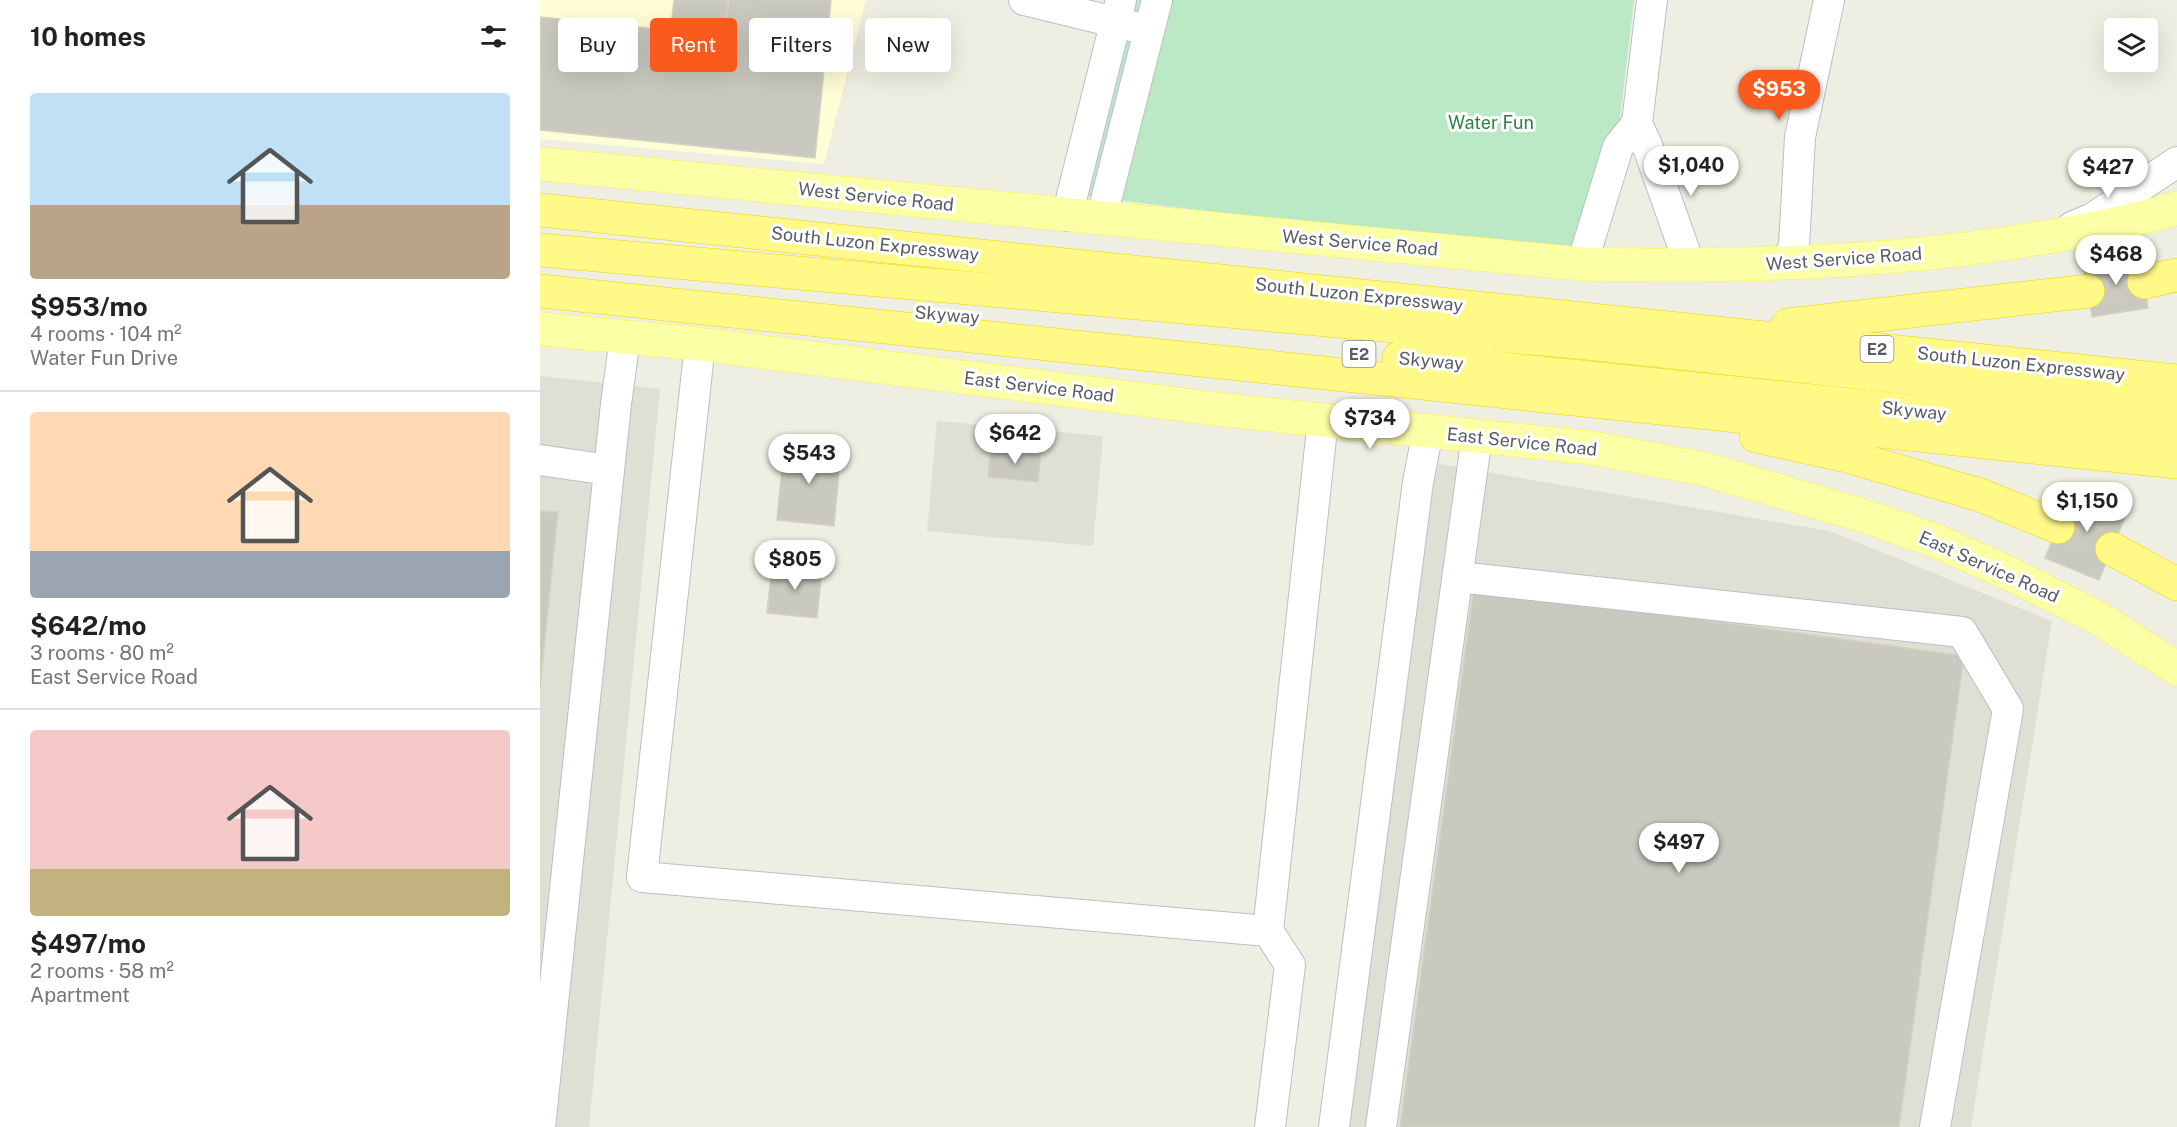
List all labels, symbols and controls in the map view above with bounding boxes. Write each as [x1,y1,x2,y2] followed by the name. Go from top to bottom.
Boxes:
[558,18,638,72] chip: Buy
[650,18,737,72] chip: Rent
[749,18,853,72] chip: Filters
[865,18,951,72] chip: New
[2104,18,2158,72] map controls
[2104,18,2158,72] button: layers
[477,20,510,53] icon: filters
[30,21,146,52] text: 10 homes
[1743,70,1815,121] pin: $953
[1752,77,1806,101] text: $953
[1448,112,1534,133] park label: Water Fun
[216,132,324,240] icon: home
[1642,146,1740,197] pin: $1,040
[2072,148,2144,199] pin: $427
[1658,153,1724,177] text: $1,040
[2082,155,2134,179] text: $427
[797,178,955,215] street label: West Service Road
[770,222,980,265] street label: South Luzon Expressway
[1281,225,1439,260] street label: West Service Road
[2080,235,2152,286] pin: $468
[2089,242,2143,266] text: $468
[1765,243,1923,274] street label: West Service Road
[1254,273,1464,316] street label: South Luzon Expressway
[30,291,148,322] text: $953/mo
[914,301,981,328] street label: Skyway
[30,322,182,346] text: 4 rooms · 104 m²
[1860,336,1894,362] road number: E2
[1342,341,1376,367] road number: E2
[1916,342,2126,385] street label: South Luzon Expressway
[30,346,178,370] text: Water Fun Drive
[1398,347,1465,374] street label: Skyway
[963,367,1115,406] street label: East Service Road
[1880,397,1948,424] street label: Skyway
[1334,399,1406,450] pin: $734
[1344,406,1396,430] text: $734
[979,414,1051,465] pin: $642
[989,421,1041,445] text: $642
[1446,423,1598,460] street label: East Service Road
[773,434,845,485] pin: $543
[782,441,836,465] text: $543
[216,451,324,559] icon: home
[2038,482,2136,533] pin: $1,150
[2056,489,2118,513] text: $1,150
[1916,526,2062,607] street label: East Service Road
[759,540,831,591] pin: $805
[768,547,822,571] text: $805
[30,610,147,641] text: $642/mo
[30,641,174,665] text: 3 rooms · 80 m²
[30,665,198,689] text: East Service Road
[216,769,324,877] icon: home
[1643,823,1715,874] pin: $497
[1653,830,1705,854] text: $497
[30,928,146,959] text: $497/mo
[30,959,174,983] text: 2 rooms · 58 m²
[30,983,130,1007] text: Apartment

